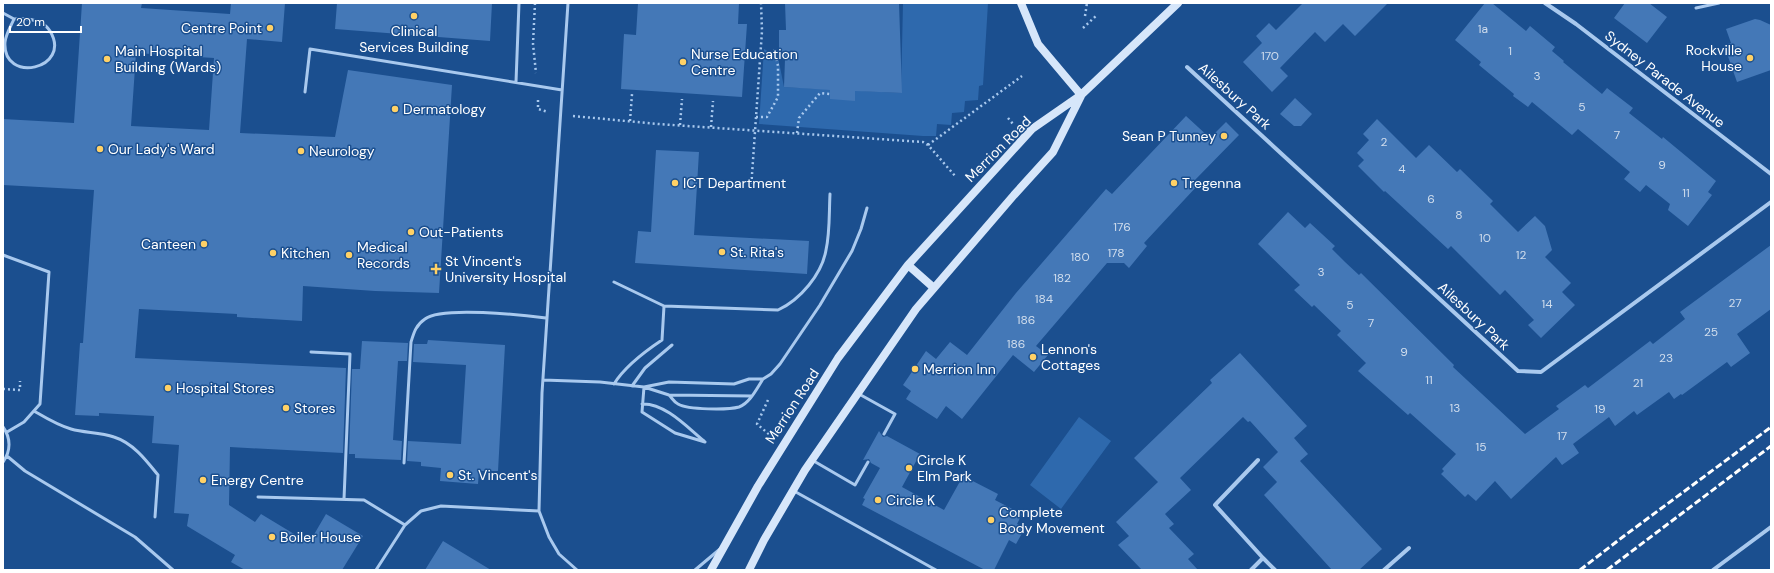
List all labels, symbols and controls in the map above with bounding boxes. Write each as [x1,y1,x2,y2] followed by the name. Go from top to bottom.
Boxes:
[10,8,81,34] scale bar
[409,11,419,21] marker: Clinical Services Building
[16,14,45,30] text: 20 m
[181,19,262,37] place label: Centre Point
[1478,21,1488,37] house number: 1a
[359,22,469,56] place label: Clinical Services Building
[265,23,275,33] marker: Centre Point
[1601,27,1729,132] street label: Sydney Parade Avenue
[1686,41,1742,75] place label: Rockville House
[115,42,221,76] place label: Main Hospital Building (Wards)
[1508,43,1512,59] house number: 1
[691,45,798,79] place label: Nurse Education Centre
[1261,48,1279,64] house number: 170
[1745,53,1755,63] marker: Rockville House
[102,54,112,64] marker: Main Hospital Building (Wards)
[678,57,688,67] marker: Nurse Education Centre
[1195,59,1275,133] street label: Ailesbury Park
[1533,68,1541,84] house number: 3
[1578,99,1586,115] house number: 5
[403,100,486,118] place label: Dermatology
[390,104,400,114] marker: Dermatology
[961,112,1035,186] street label: Merrion Road
[1122,127,1216,145] place label: Sean P Tunney
[1614,127,1620,143] house number: 7
[1219,131,1229,141] marker: Sean P Tunney
[1381,134,1388,150] house number: 2
[108,140,214,158] place label: Our Lady's Ward
[309,142,375,160] place label: Neurology
[95,144,105,154] marker: Our Lady's Ward
[296,146,306,156] marker: Neurology
[1658,157,1666,173] house number: 9
[1398,161,1406,177] house number: 4
[683,174,786,192] place label: ICT Department
[1182,174,1241,192] place label: Tregenna
[670,178,680,188] marker: ICT Department
[1169,178,1179,188] marker: Tregenna
[1682,185,1690,201] house number: 11
[1427,191,1435,207] house number: 6
[1455,207,1463,223] house number: 8
[1113,219,1131,235] house number: 176
[419,223,504,241] place label: Out-Patients
[406,227,416,237] marker: Out-Patients
[1479,230,1491,246] house number: 10
[141,235,196,253] place label: Canteen
[357,238,410,272] place label: Medical Records
[199,239,209,249] marker: Canteen
[730,243,784,261] place label: St. Rita's
[281,244,330,262] place label: Kitchen
[1107,245,1125,261] house number: 178
[717,247,727,257] marker: St. Rita's
[1516,247,1526,263] house number: 12
[268,248,278,258] marker: Kitchen
[1070,249,1090,265] house number: 180
[344,250,354,260] marker: Medical Records
[445,252,566,286] place label: St Vincent's University Hospital
[430,263,442,275] marker: St Vincent's University Hospital
[1317,264,1325,280] house number: 3
[1053,270,1071,286] house number: 182
[1434,278,1514,354] street label: Ailesbury Park
[1035,291,1053,307] house number: 184
[1728,295,1742,311] house number: 27
[1541,296,1553,312] house number: 14
[1346,297,1354,313] house number: 5
[1017,312,1035,328] house number: 186
[1368,315,1374,331] house number: 7
[1704,324,1718,340] house number: 25
[1007,336,1025,352] house number: 186
[1041,340,1100,374] place label: Lennon's Cottages
[1400,344,1408,360] house number: 9
[1659,350,1673,366] house number: 23
[1028,352,1038,362] marker: Lennon's Cottages
[923,360,996,378] place label: Merrion Inn
[910,364,920,374] marker: Merrion Inn
[761,365,823,447] street label: Merrion Road
[1425,372,1433,388] house number: 11
[1633,375,1643,391] house number: 21
[176,379,275,397] place label: Hospital Stores
[163,383,173,393] marker: Hospital Stores
[294,399,336,417] place label: Stores
[1450,400,1460,416] house number: 13
[1594,401,1606,417] house number: 19
[281,403,291,413] marker: Stores
[1557,428,1567,444] house number: 17
[1475,439,1487,455] house number: 15
[917,451,972,485] place label: Circle K Elm Park
[904,463,914,473] marker: Circle K Elm Park
[458,466,538,484] place label: St. Vincent's
[445,470,455,480] marker: St. Vincent's
[211,471,304,489] place label: Energy Centre
[198,475,208,485] marker: Energy Centre
[886,491,935,509] place label: Circle K
[873,495,883,505] marker: Circle K
[999,503,1105,537] place label: Complete Body Movement
[986,515,996,525] marker: Complete Body Movement
[280,528,361,546] place label: Boiler House
[267,532,277,542] marker: Boiler House

